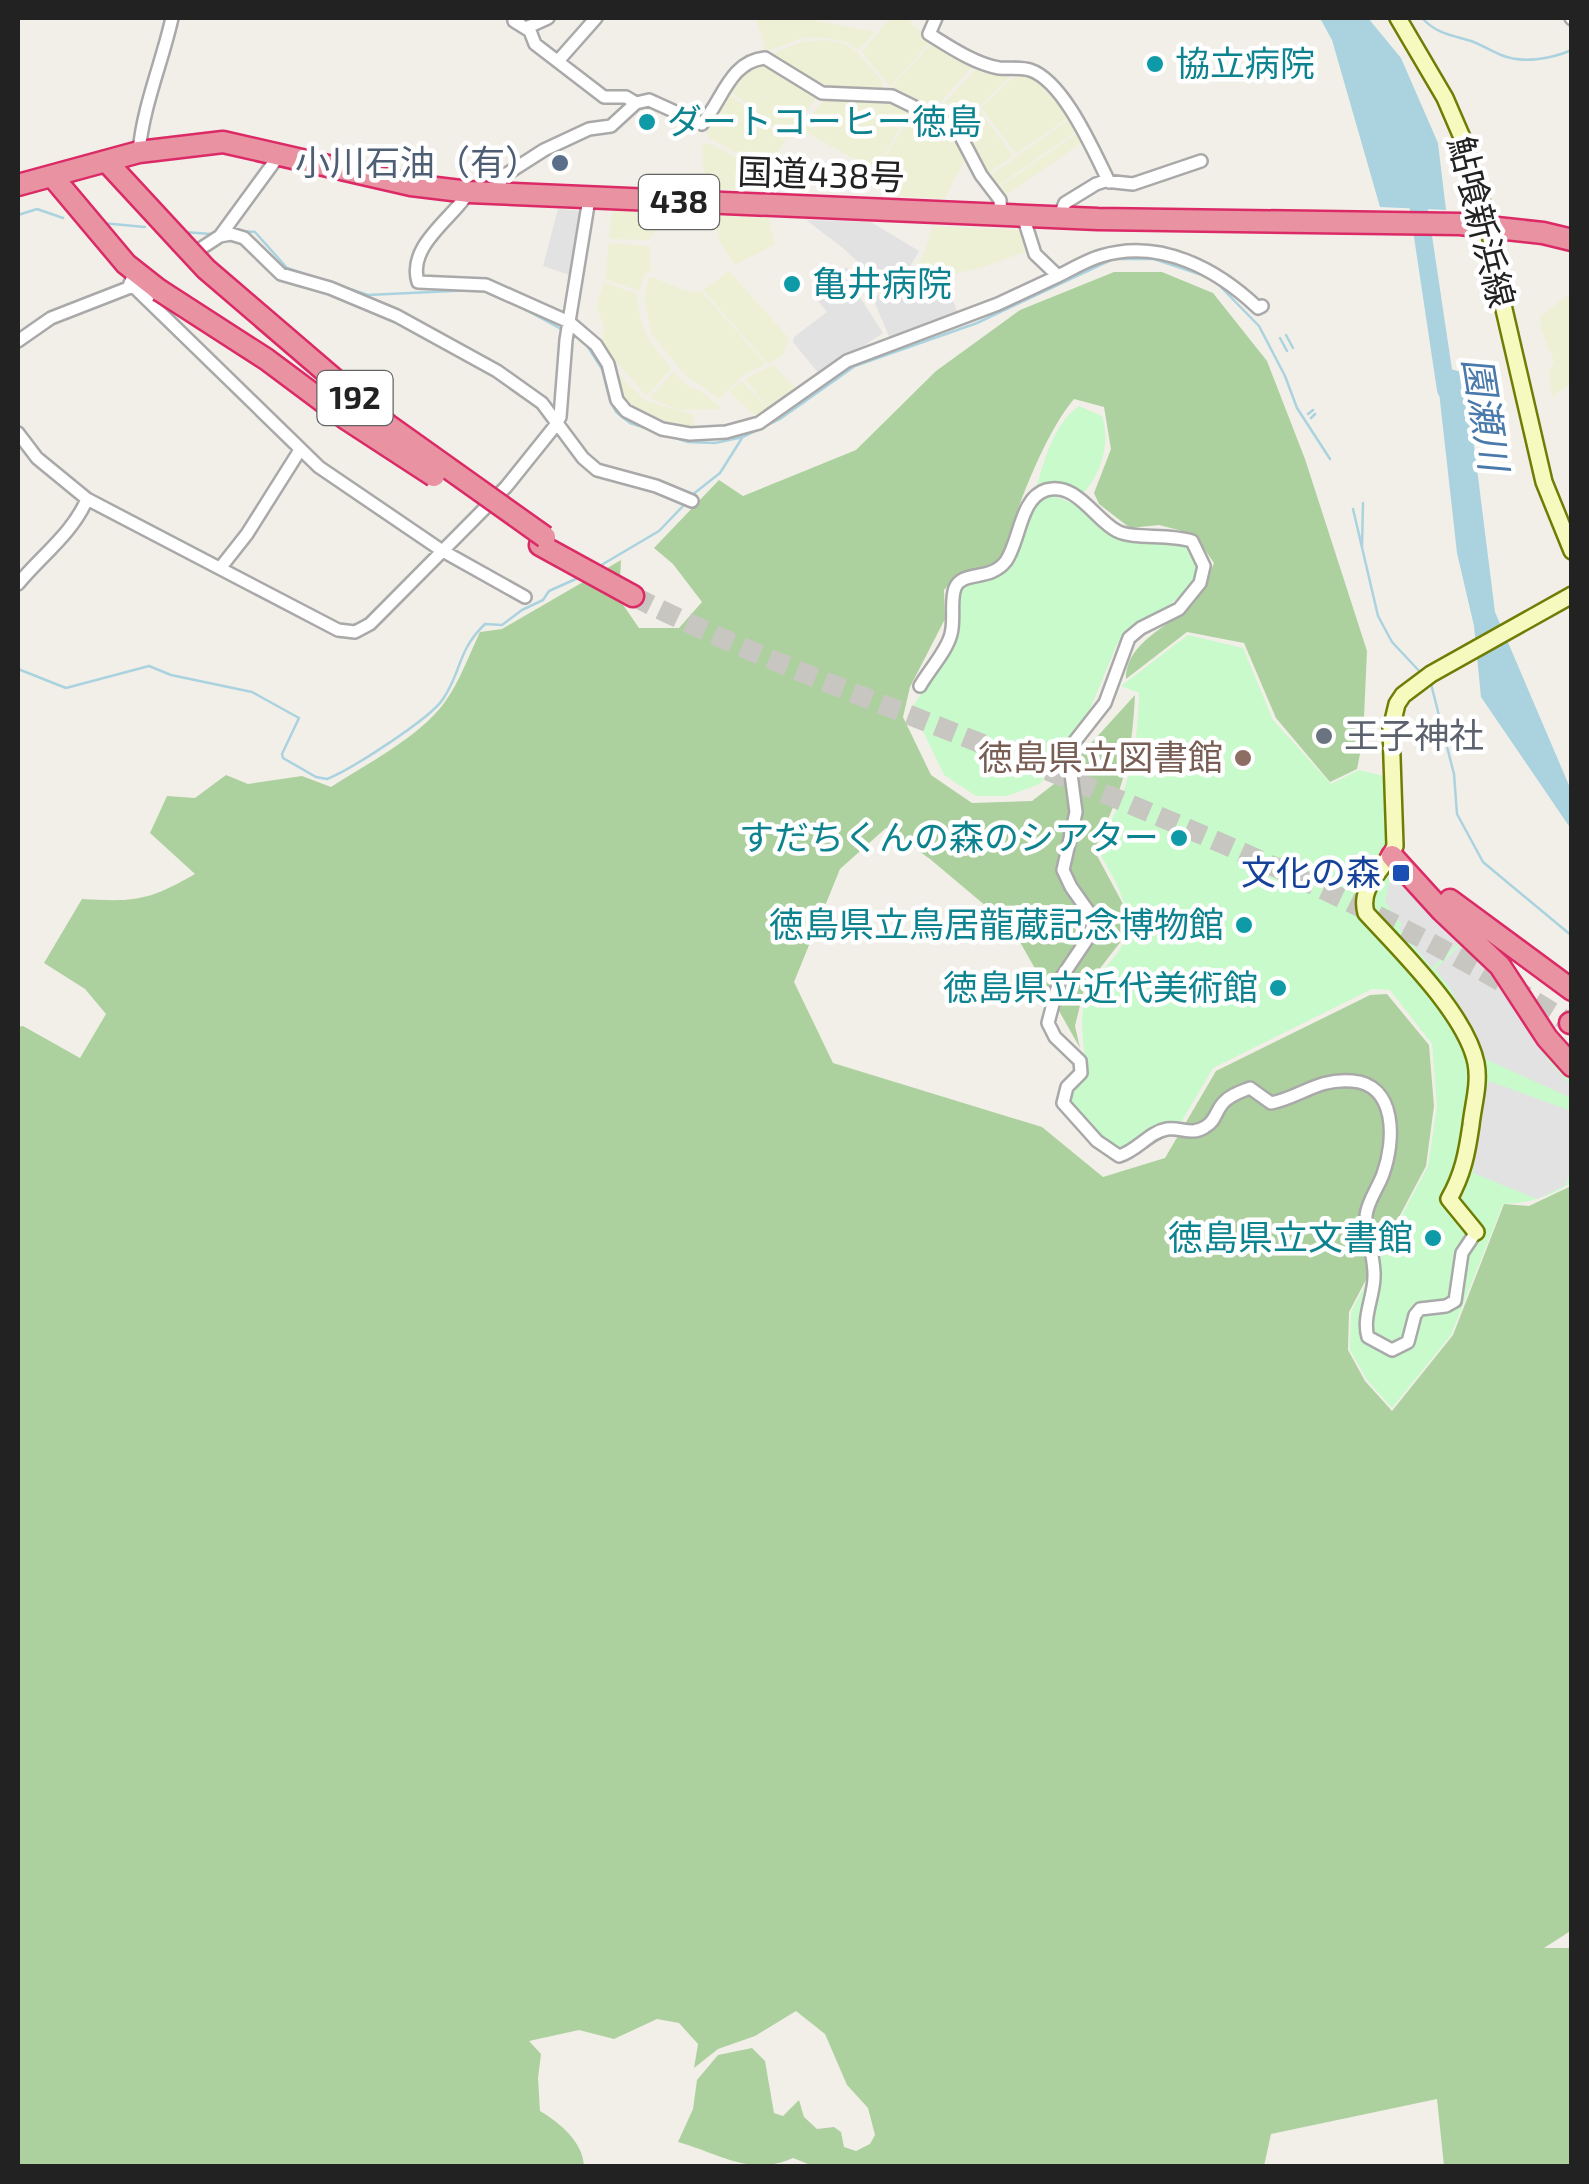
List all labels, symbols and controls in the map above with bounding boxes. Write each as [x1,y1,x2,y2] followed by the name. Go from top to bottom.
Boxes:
[1175,41,1315,83] place label: 協立病院
[1144,53,1166,75] marker: 協立病院
[667,99,982,141] place label: ダートコーヒー徳島
[636,111,658,133] marker: ダートコーヒー徳島
[1441,132,1524,312] street label: 鮎喰新浜線
[295,140,540,182] place label: 小川石油（有）
[737,149,905,197] street label: 国道438号
[549,152,571,174] marker: 小川石油（有）
[639,175,719,229] road number: 438
[812,261,952,303] place label: 亀井病院
[781,273,803,295] marker: 亀井病院
[1455,354,1519,478] water label: 園瀬川
[318,371,392,425] road number: 192
[1344,713,1484,755] place label: 王子神社
[1313,725,1335,747] marker: 王子神社
[978,735,1223,777] place label: 徳島県立図書館
[1232,747,1254,769] marker: 徳島県立図書館
[739,815,1159,857] place label: すだちくんの森のシアター
[1168,827,1190,849] marker: すだちくんの森のシアター
[1241,850,1381,892] place label: 文化の森
[1390,862,1412,884] marker: 文化の森
[769,902,1224,944] place label: 徳島県立鳥居龍蔵記念博物館
[1233,914,1255,936] marker: 徳島県立鳥居龍蔵記念博物館
[943,965,1258,1007] place label: 徳島県立近代美術館
[1267,977,1289,999] marker: 徳島県立近代美術館
[1168,1215,1413,1257] place label: 徳島県立文書館
[1422,1227,1444,1249] marker: 徳島県立文書館

